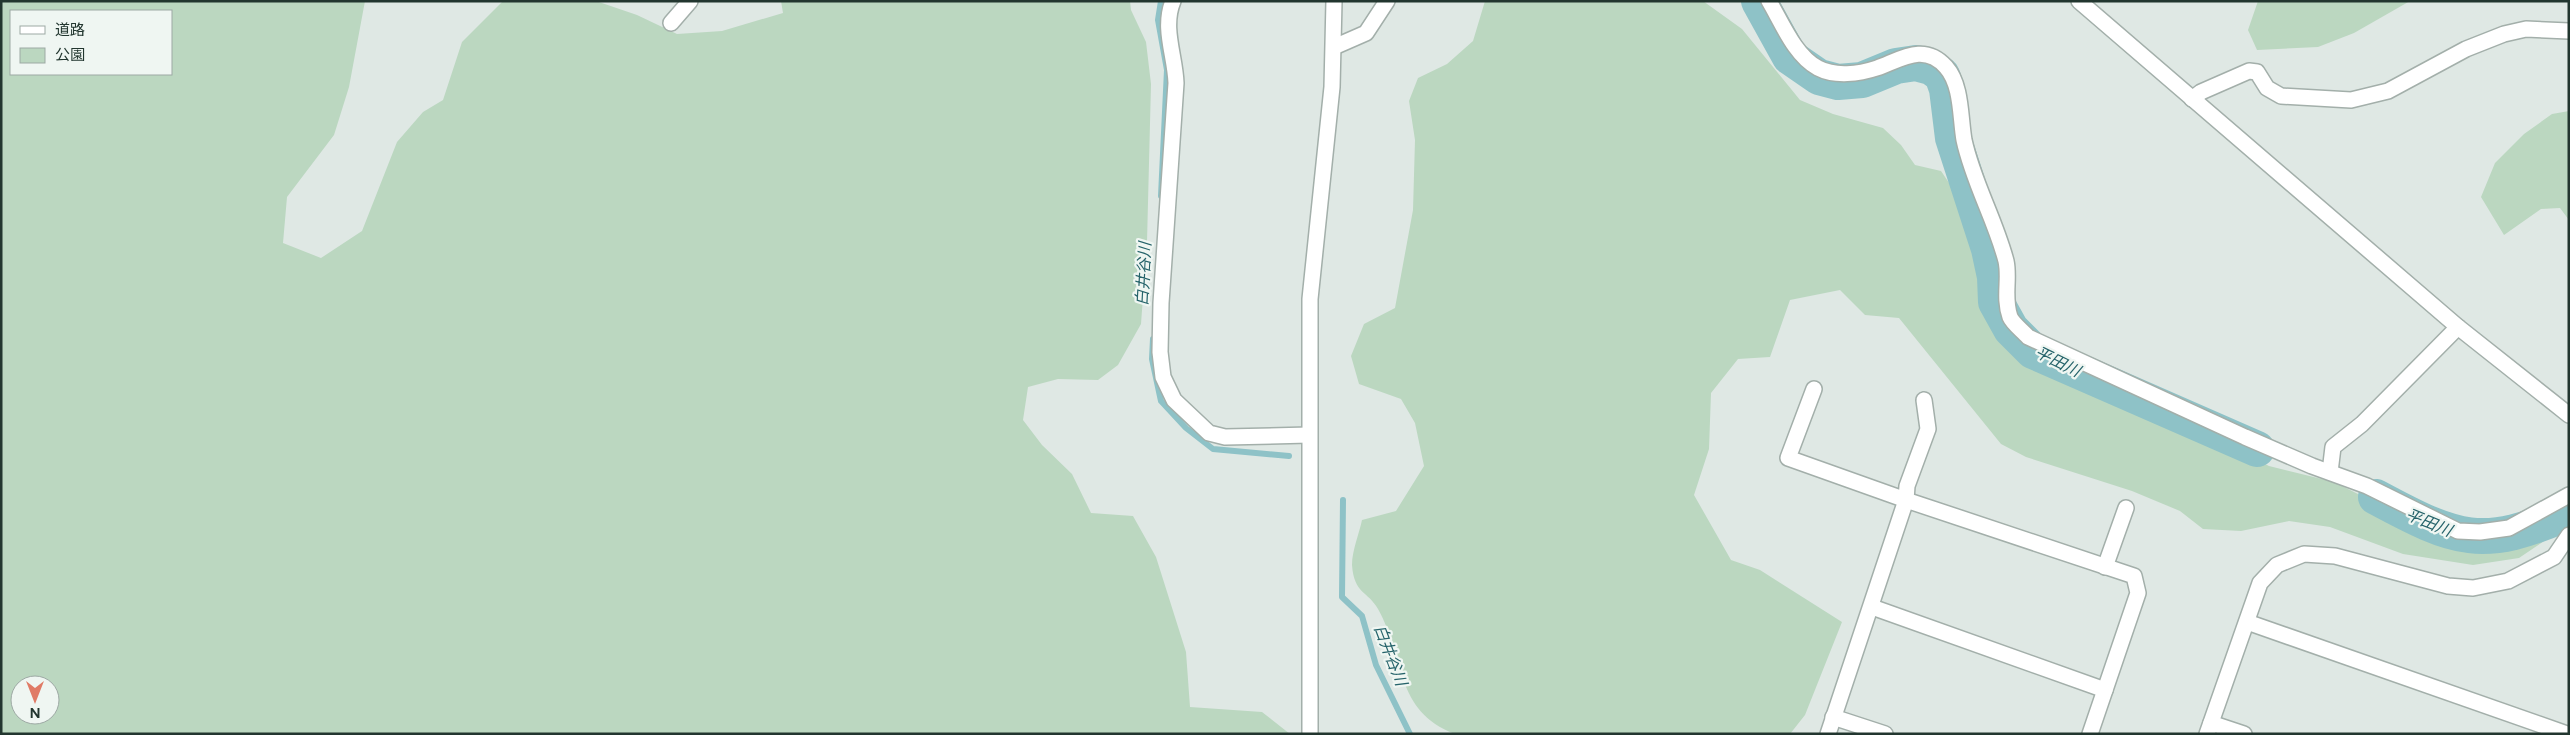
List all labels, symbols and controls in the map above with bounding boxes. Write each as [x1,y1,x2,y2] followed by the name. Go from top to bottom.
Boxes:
[10,10,172,75] legend
[55,21,85,39] text: 道路
[55,46,85,64] text: 公園
[1132,240,1155,306] water label: 白井谷川
[2032,342,2085,381] water label: 平田川
[2403,505,2456,541] water label: 平田川
[1370,622,1412,690] water label: 白井谷川
[10,675,60,725] north arrow
[30,704,40,721] text: N

